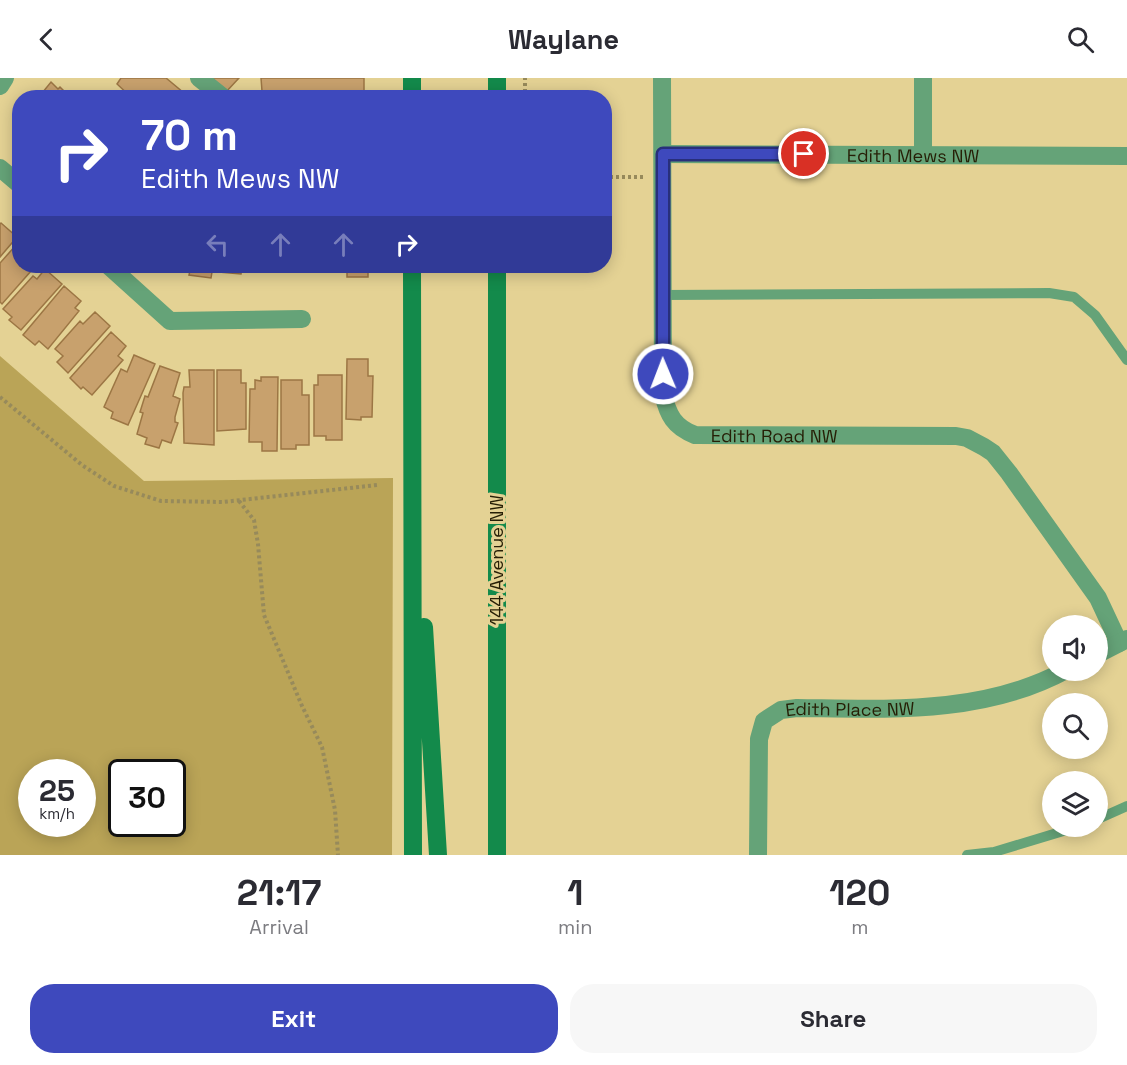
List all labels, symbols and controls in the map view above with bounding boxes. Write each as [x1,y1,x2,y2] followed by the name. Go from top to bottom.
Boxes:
[508,22,619,57] text: Waylane
[30,23,63,56] icon: back
[1064,23,1097,56] icon: search
[141,109,238,162] text: 70 m
[42,114,120,192] icon: right
[778,128,829,179] pin
[787,137,820,170] icon: arrive
[847,143,979,167] street label: Edith Mews NW
[141,161,339,196] text: Edith Mews NW
[201,228,234,261] icon: left
[264,228,297,261] icon: ahead
[327,228,360,261] icon: ahead
[390,228,423,261] icon: right
[631,342,695,406] position arrow
[711,424,838,447] street label: Edith Road NW
[485,495,508,625] street label: 144 Avenue NW
[1042,615,1108,837] map controls
[1042,615,1108,681] button: sound
[1042,693,1108,759] button: search
[784,696,915,721] street label: Edith Place NW
[108,759,186,837] speed limit sign: 30
[39,771,75,810] text: 25
[1042,771,1108,837] button: layers
[39,804,75,823] text: km/h
[237,870,321,916] text: 21:17
[567,870,583,916] text: 1
[829,870,890,916] text: 120
[249,914,309,940] text: Arrival
[558,914,592,940] text: min
[851,914,868,940] text: m
[30,984,558,1053] button: Exit
[570,984,1097,1053] button: Share

